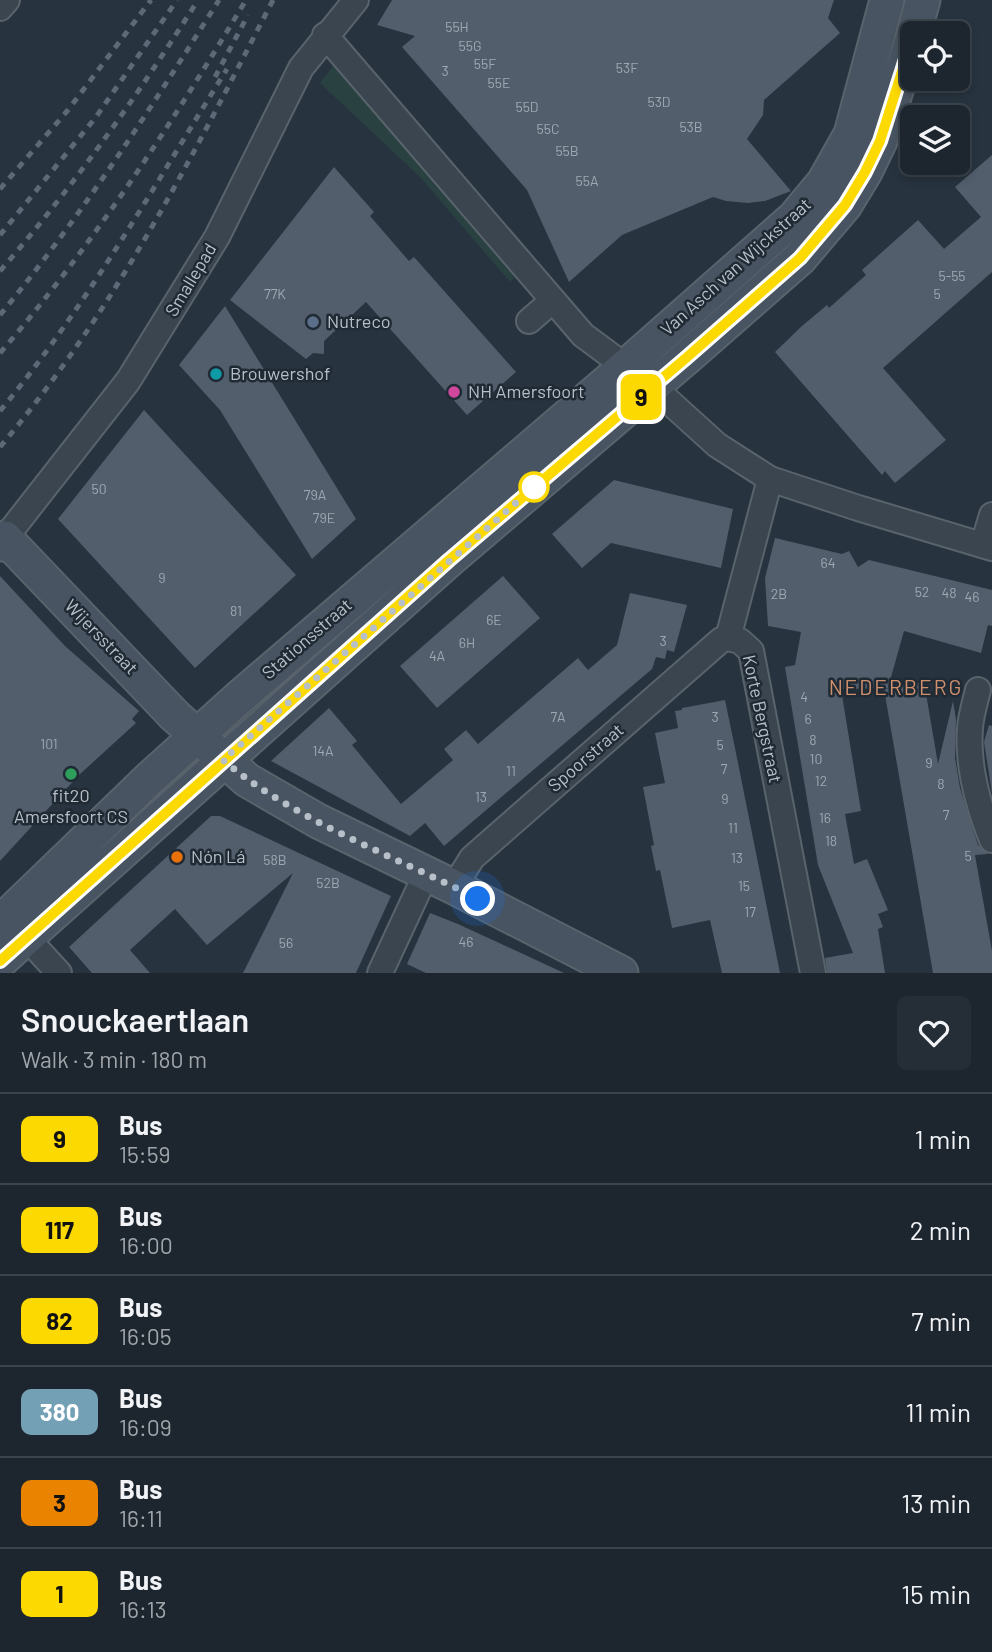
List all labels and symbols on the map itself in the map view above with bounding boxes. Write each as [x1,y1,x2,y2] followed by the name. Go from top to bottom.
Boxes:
[445,18,469,35] house number: 55H
[459,37,481,54] house number: 55G
[474,55,496,72] house number: 55F
[616,59,638,76] house number: 53F
[441,62,449,79] house number: 3
[488,74,510,91] house number: 55E
[647,93,671,110] house number: 53D
[515,98,539,115] house number: 55D
[679,118,703,135] house number: 53B
[537,120,559,137] house number: 55C
[555,142,579,159] house number: 55B
[576,172,599,189] house number: 55A
[656,193,815,340] street label: Van Asch van Wijckstraat
[160,239,221,320] street label: Smallepad
[938,267,966,284] house number: 5-55
[264,285,286,302] house number: 77K
[933,285,941,302] house number: 5
[327,310,391,332] place label: Nutreco
[305,314,321,330] marker: Nutreco
[230,362,330,384] place label: Brouwershof
[208,366,224,382] marker: Brouwershof
[618,374,664,420] line badge: 9
[468,380,585,402] place label: NH Amersfoort
[446,384,462,400] marker: NH Amersfoort
[519,472,549,502] unlabelled marker
[91,480,107,497] house number: 50
[304,486,327,503] house number: 79A
[313,509,335,526] house number: 79E
[821,554,835,571] house number: 64
[158,569,166,586] house number: 9
[915,583,929,600] house number: 52
[941,584,957,601] house number: 48
[771,585,787,602] house number: 2B
[965,588,979,605] house number: 46
[257,593,356,683] street label: Stationsstraat
[61,594,143,678] street label: Wijersstraat
[230,602,242,619] house number: 81
[486,611,502,628] house number: 6E
[659,632,667,649] house number: 3
[459,634,475,651] house number: 6H
[429,647,446,664] house number: 4A
[739,653,787,785] street label: Korte Bergstraat
[829,674,963,699] district label: NEDERBERG
[800,688,808,705] house number: 4
[550,708,566,725] house number: 7A
[711,708,719,725] house number: 3
[804,710,812,727] house number: 6
[543,718,628,796] street label: Spoorstraat
[809,731,817,748] house number: 8
[40,735,58,752] house number: 101
[716,736,724,753] house number: 5
[312,742,334,759] house number: 14A
[810,750,822,767] house number: 10
[925,754,933,771] house number: 9
[721,760,728,777] house number: 7
[506,762,516,779] house number: 11
[63,766,79,782] marker: fit20 Amersfoort CS
[815,772,827,789] house number: 12
[937,775,945,792] house number: 8
[14,784,128,827] place label: fit20 Amersfoort CS
[475,788,487,805] house number: 13
[721,790,729,807] house number: 9
[943,806,950,823] house number: 7
[819,809,831,826] house number: 16
[728,819,738,836] house number: 11
[825,832,837,849] house number: 18
[191,845,246,867] place label: Nón Lá
[964,847,972,864] house number: 5
[169,849,185,865] marker: Nón Lá
[731,849,743,866] house number: 13
[263,851,287,868] house number: 58B
[316,874,340,891] house number: 52B
[738,877,750,894] house number: 15
[460,881,495,916] your location
[744,903,756,920] house number: 17
[459,933,473,950] house number: 46
[279,934,293,951] house number: 56

